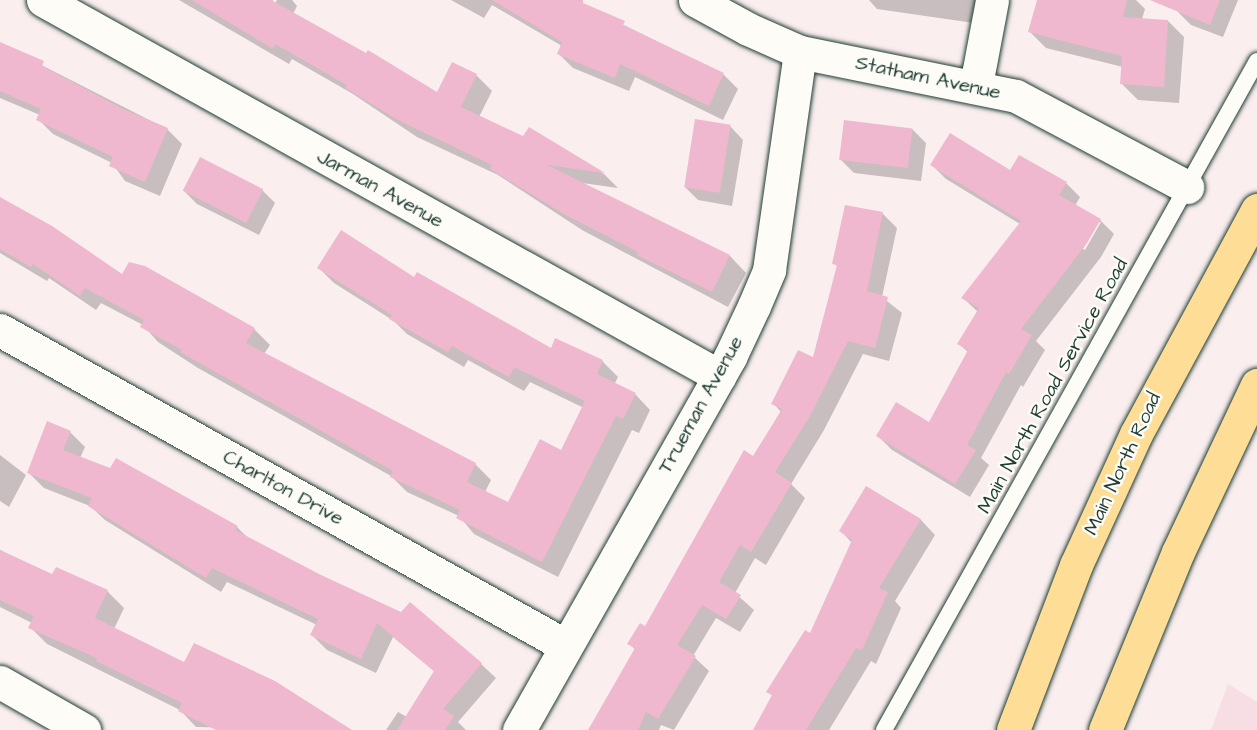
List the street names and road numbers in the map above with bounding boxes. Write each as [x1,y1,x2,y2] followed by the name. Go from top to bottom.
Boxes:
[853,51,1003,105] street label: Statham Avenue
[313,144,447,234] street label: Jarman Avenue
[973,254,1133,518] street label: Main North Road Service Road
[653,332,749,478] street label: Trueman Avenue
[1079,389,1167,539] street label: Main North Road
[219,445,347,531] street label: Charlton Drive

